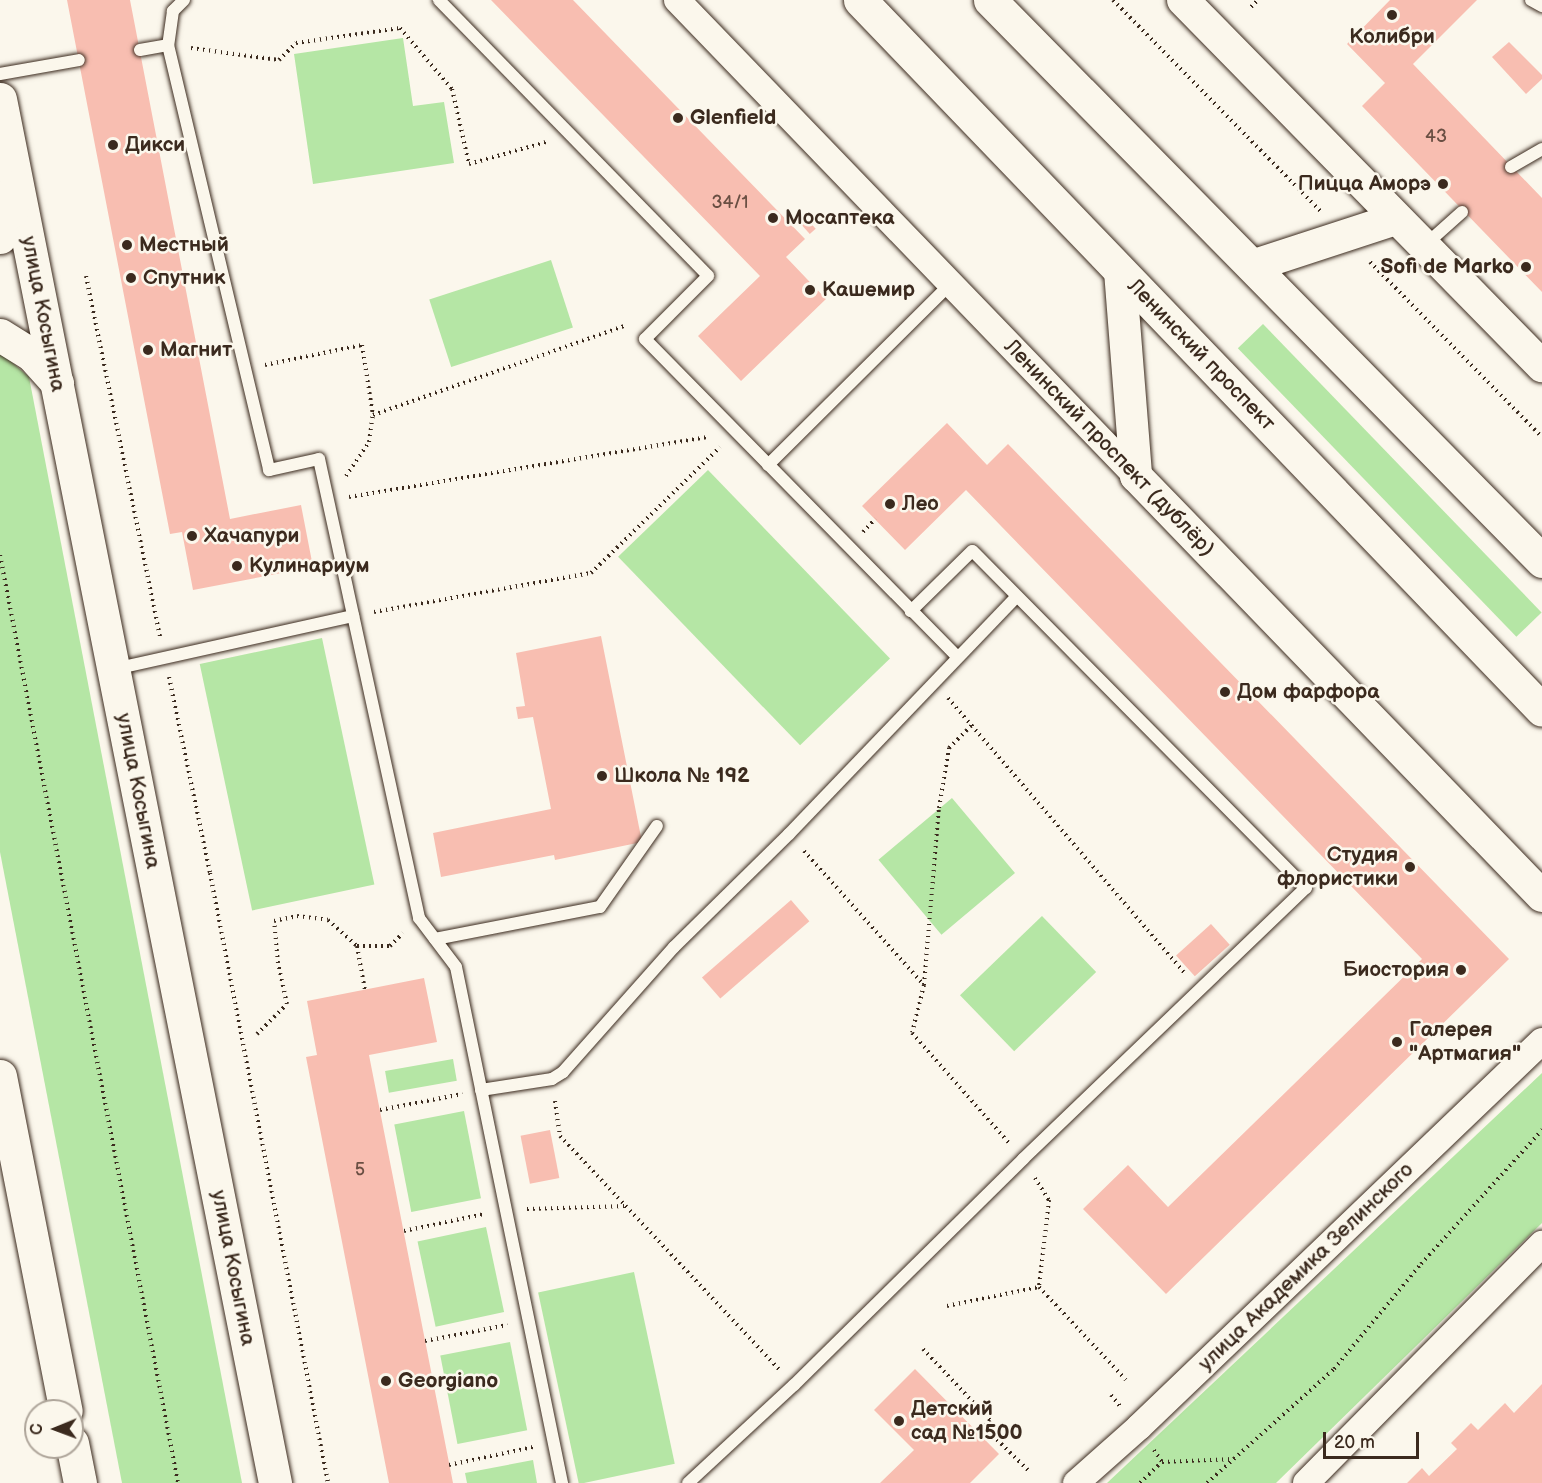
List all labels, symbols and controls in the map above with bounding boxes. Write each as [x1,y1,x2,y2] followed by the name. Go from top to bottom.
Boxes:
[1385,8,1399,22] marker: Колибри
[1349,24,1435,50] place label: Колибри
[690,105,776,131] place label: Glenfield
[671,111,685,125] marker: Glenfield
[1425,126,1447,148] house number: 43
[125,132,185,158] place label: Дикси
[106,138,120,152] marker: Дикси
[1298,171,1431,197] place label: Пицца Аморэ
[1436,177,1450,191] marker: Пицца Аморэ
[711,192,749,214] house number: 34/1
[785,205,894,231] place label: Мосаптека
[766,211,780,225] marker: Мосаптека
[139,232,229,258] place label: Местный
[16,234,70,394] street label: улица Косыгина
[120,238,134,252] marker: Местный
[1380,254,1514,280] place label: Sofi de Marko
[1519,260,1533,274] marker: Sofi de Marko
[143,265,225,291] place label: Спутник
[124,271,138,285] marker: Спутник
[1122,274,1280,436] street label: Ленинский проспект
[822,277,915,303] place label: Кашемир
[803,283,817,297] marker: Кашемир
[999,334,1219,562] street label: Ленинский проспект (дублёр)
[160,337,232,363] place label: Магнит
[141,343,155,357] marker: Магнит
[902,491,939,517] place label: Лео
[883,497,897,511] marker: Лео
[204,523,299,549] place label: Хачапури
[185,529,199,543] marker: Хачапури
[249,553,369,579] place label: Кулинариум
[230,559,244,573] marker: Кулинариум
[1237,679,1379,705] place label: Дом фарфора
[1218,685,1232,699] marker: Дом фарфора
[111,711,165,871] street label: улица Косыгина
[614,763,750,789] place label: Школа № 192
[595,769,609,783] marker: Школа № 192
[1277,842,1398,892] place label: Студия флористики
[1403,860,1417,874] marker: Студия флористики
[1343,957,1449,983] place label: Биостория
[1454,963,1468,977] marker: Биостория
[1409,1017,1521,1067] place label: Галерея "Артмагия"
[1390,1035,1404,1049] marker: Галерея "Артмагия"
[1193,1158,1419,1376] street label: улица Академика Зелинского
[355,1159,365,1181] house number: 5
[206,1188,260,1348] street label: улица Косыгина
[398,1368,498,1394] place label: Georgiano
[379,1374,393,1388] marker: Georgiano
[911,1396,1023,1446] place label: Детский сад №1500
[24,1399,84,1459] north arrow
[892,1414,906,1428] marker: Детский сад №1500
[1326,1420,1422,1458] scale bar
[28,1424,47,1435] text: С
[1334,1432,1375,1453] text: 20 m

